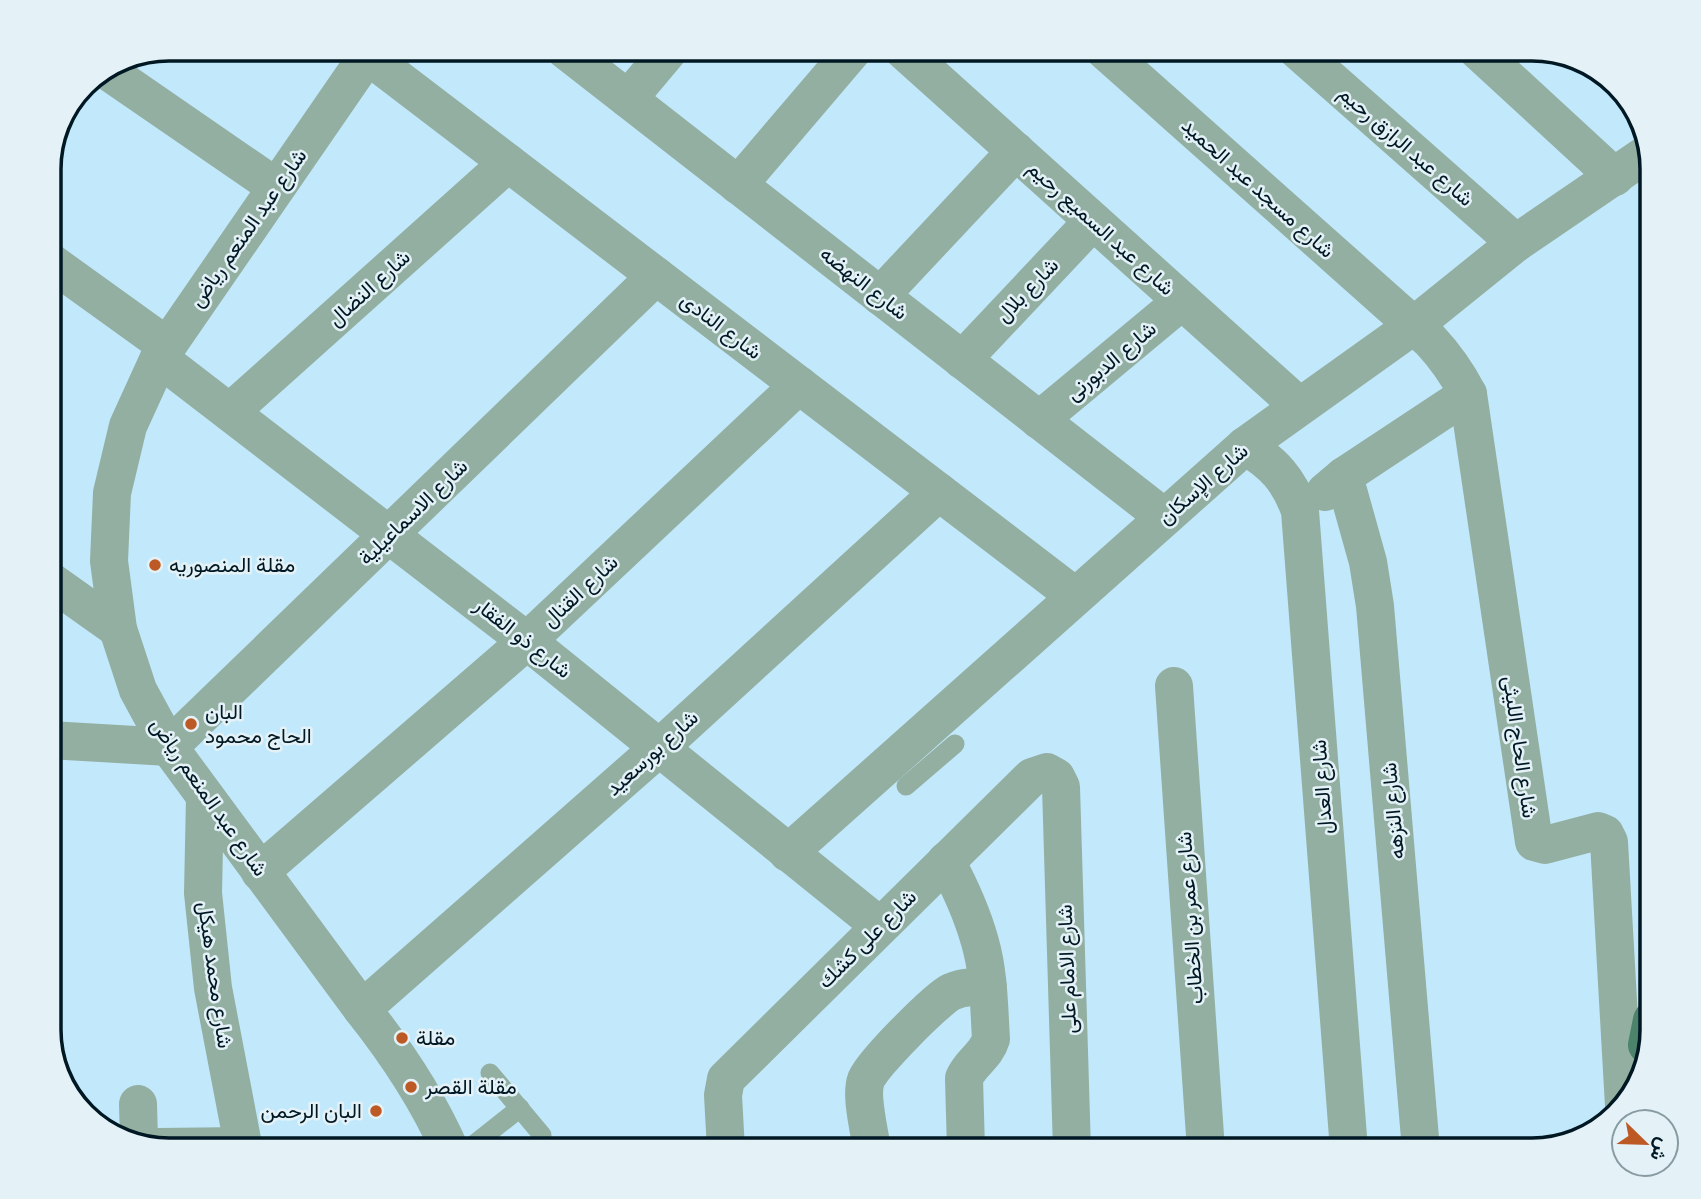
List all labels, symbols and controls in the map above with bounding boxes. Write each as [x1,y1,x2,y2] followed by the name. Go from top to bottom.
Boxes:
[1332,79,1480,213] street label: شارع عبد الرازق رحيم
[1175,111,1341,264] street label: شارع مسجد عبد الحميد
[182,143,313,313] street label: شارع عبد المنعم رياض
[1021,154,1181,302] street label: شارع عبد السميع رحيم
[814,239,914,326] street label: شارع النهضه
[321,243,416,333] street label: شارع النضال
[989,251,1065,328] street label: شارع بلال
[674,285,768,366] street label: شارع النادى
[1059,314,1162,407] street label: شارع الدبورنى
[1151,436,1254,531] street label: شارع الإسكان
[352,452,474,571] street label: شارع الاسماعيلية
[535,548,624,633] street label: شارع القنال
[169,550,295,578] place label: مقلة المنصوريه
[147,557,163,573] marker: مقلة المنصوريه
[468,590,578,685] street label: شارع ذو الفقار
[1496,674,1545,820] street label: شارع الحاج الليثى
[205,697,312,750] place label: البان الحاج محمود
[599,703,704,802] street label: شارع بورسعيد
[144,712,275,882] street label: شارع عبد المنعم رياض
[183,716,199,732] marker: البان الحاج محمود
[1304,739,1339,835] street label: شارع العدل
[1374,761,1411,861] street label: شارع النزهه
[1169,831,1210,1005] street label: شارع عمر بن الخطاب
[811,883,923,995] street label: شارع على كشك
[191,900,240,1050] street label: شارع محمد هيكل
[1050,904,1083,1034] street label: شارع الامام على
[416,1023,455,1051] place label: مقلة
[394,1030,410,1046] marker: مقلة
[424,1072,517,1100] place label: مقلة القصر
[403,1079,419,1095] marker: مقلة القصر
[260,1096,362,1124] place label: البان الرحمن
[368,1103,384,1119] marker: البان الرحمن
[1610,1108,1680,1178] north arrow
[1645,1134,1676,1165] text: ش

